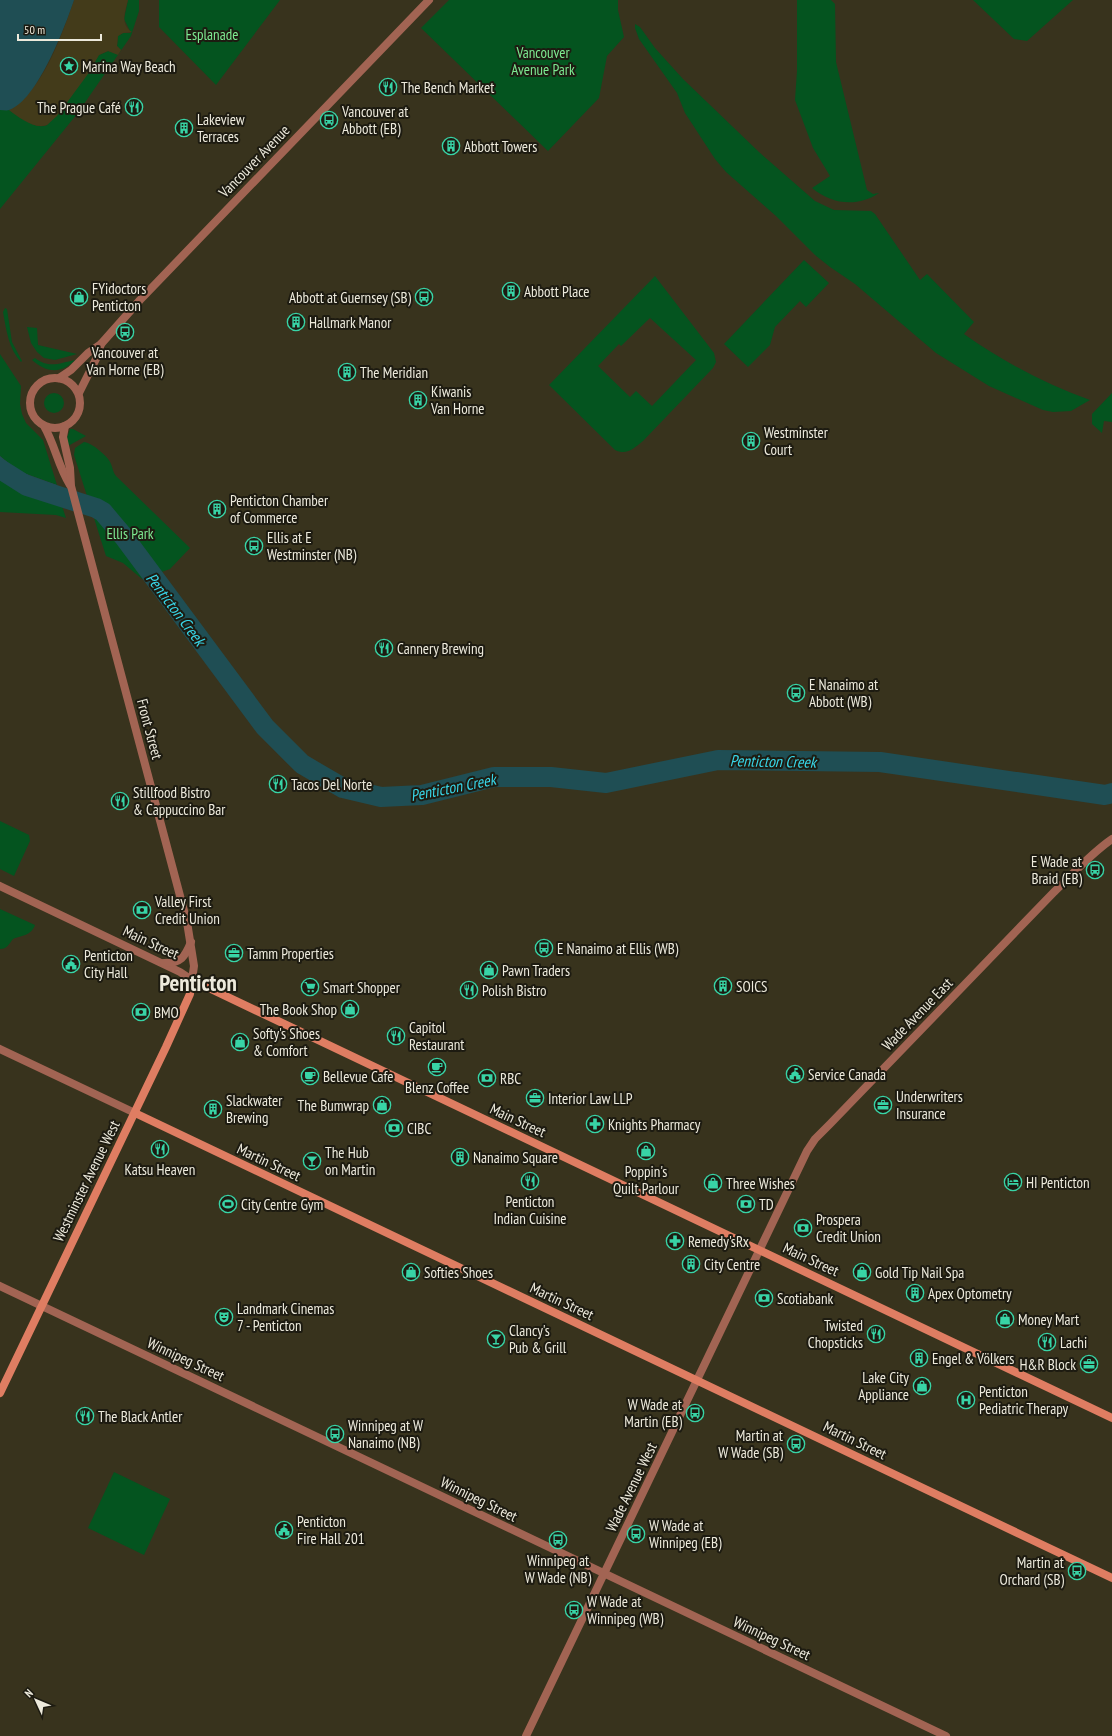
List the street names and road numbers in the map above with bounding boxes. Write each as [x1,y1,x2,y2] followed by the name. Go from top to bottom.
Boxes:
[214,121,293,202] street label: Vancouver Avenue
[133,697,167,761] street label: Front Street
[120,921,182,963] street label: Main Street
[878,974,956,1054] street label: Wade Avenue East
[487,1099,549,1141] street label: Main Street
[48,1117,124,1245] street label: Westminster Avenue West
[234,1139,304,1185] street label: Martin Street
[780,1238,842,1280] street label: Main Street
[527,1278,597,1324] street label: Martin Street
[144,1333,228,1385] street label: Winnipeg Street
[820,1417,890,1463] street label: Martin Street
[601,1439,661,1535] street label: Wade Avenue West
[438,1472,520,1526] street label: Winnipeg Street
[730,1612,814,1664] street label: Winnipeg Street

